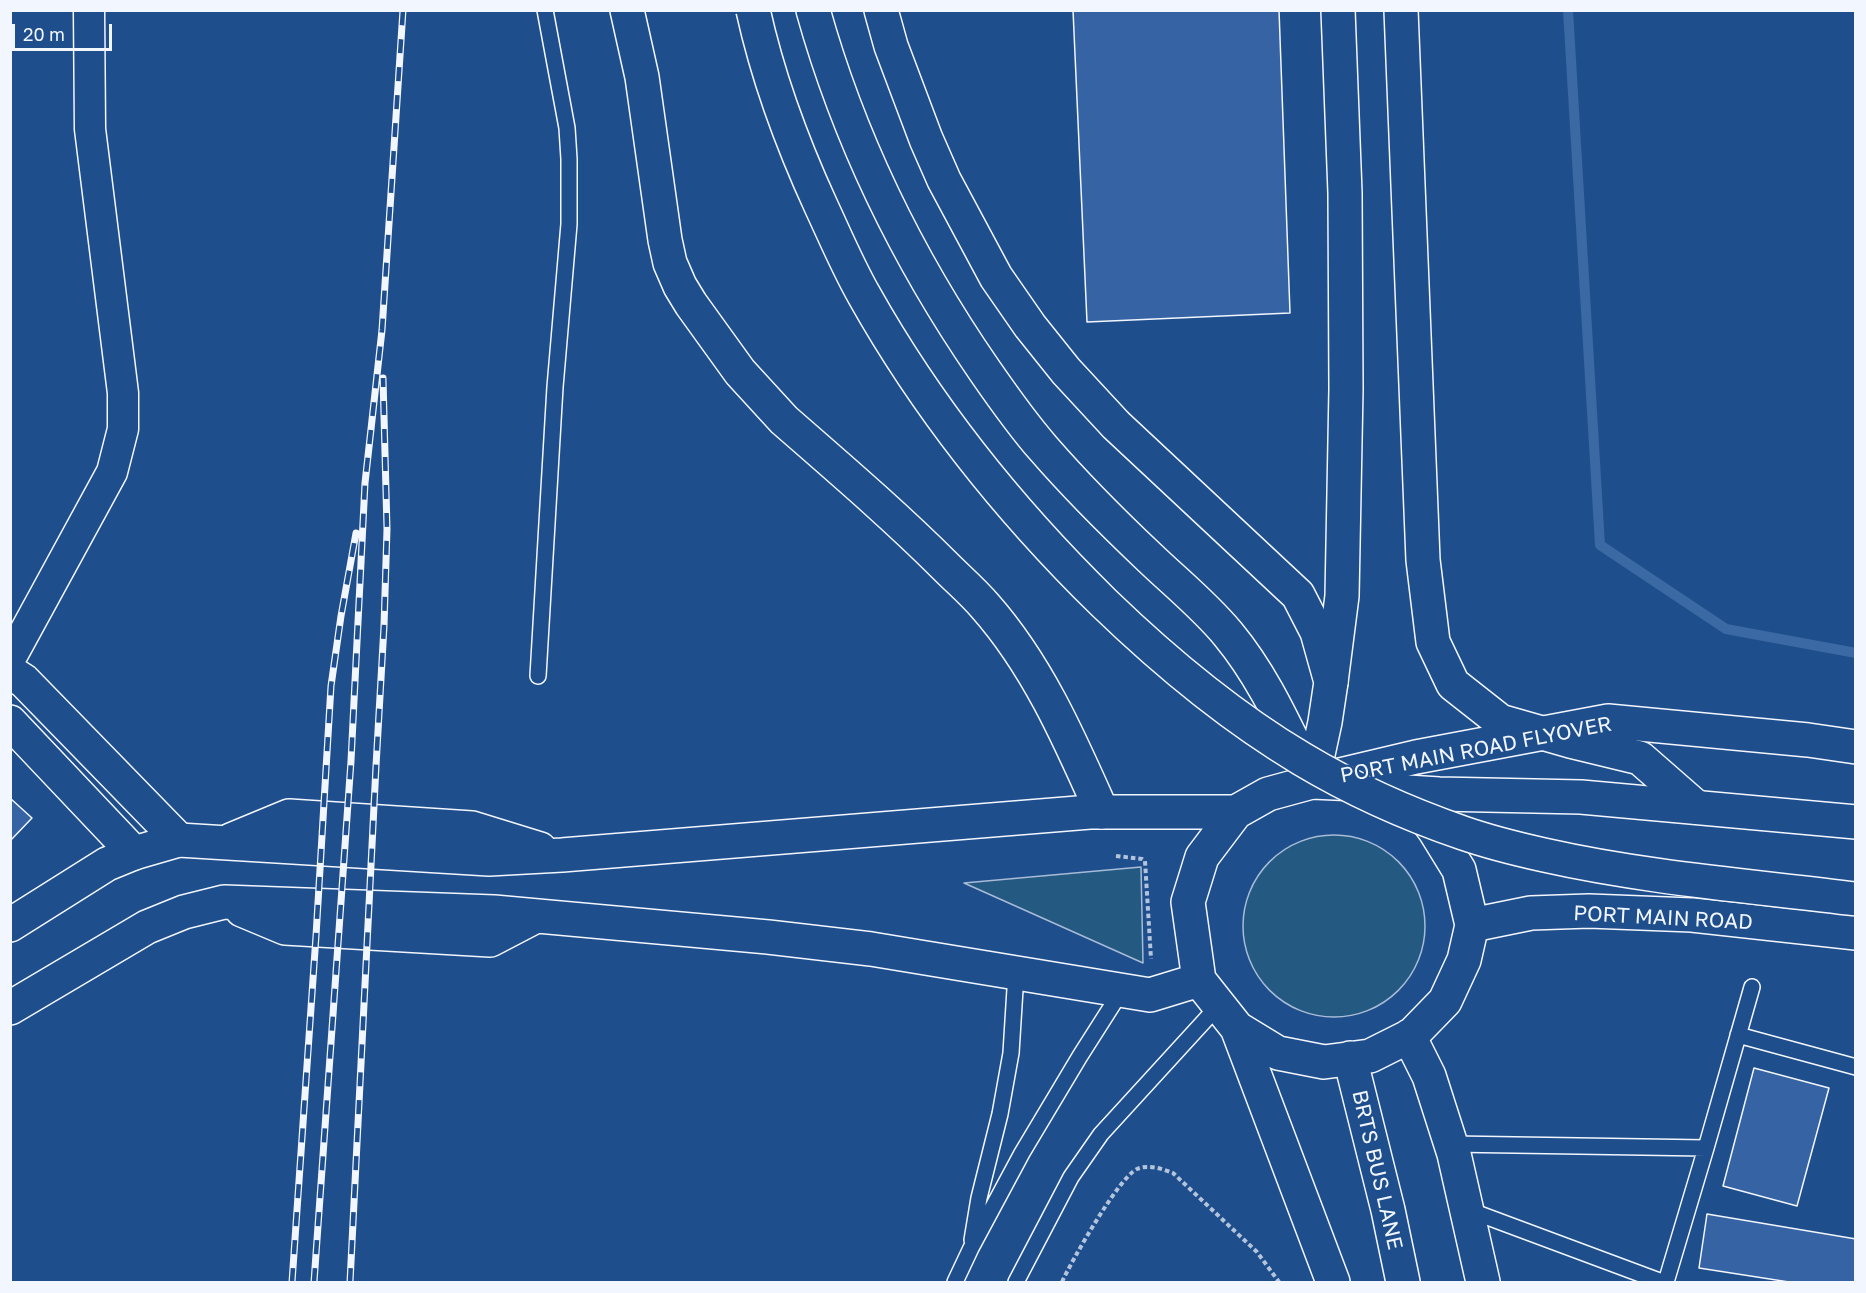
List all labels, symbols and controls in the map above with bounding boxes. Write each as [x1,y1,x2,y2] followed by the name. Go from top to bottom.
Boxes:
[15,12,116,50] scale bar
[23,23,65,45] text: 20 m
[1338,711,1614,789] street label: PORT MAIN ROAD FLYOVER
[1573,901,1753,935] street label: PORT MAIN ROAD
[1346,1088,1408,1252] street label: BRTS BUS LANE

